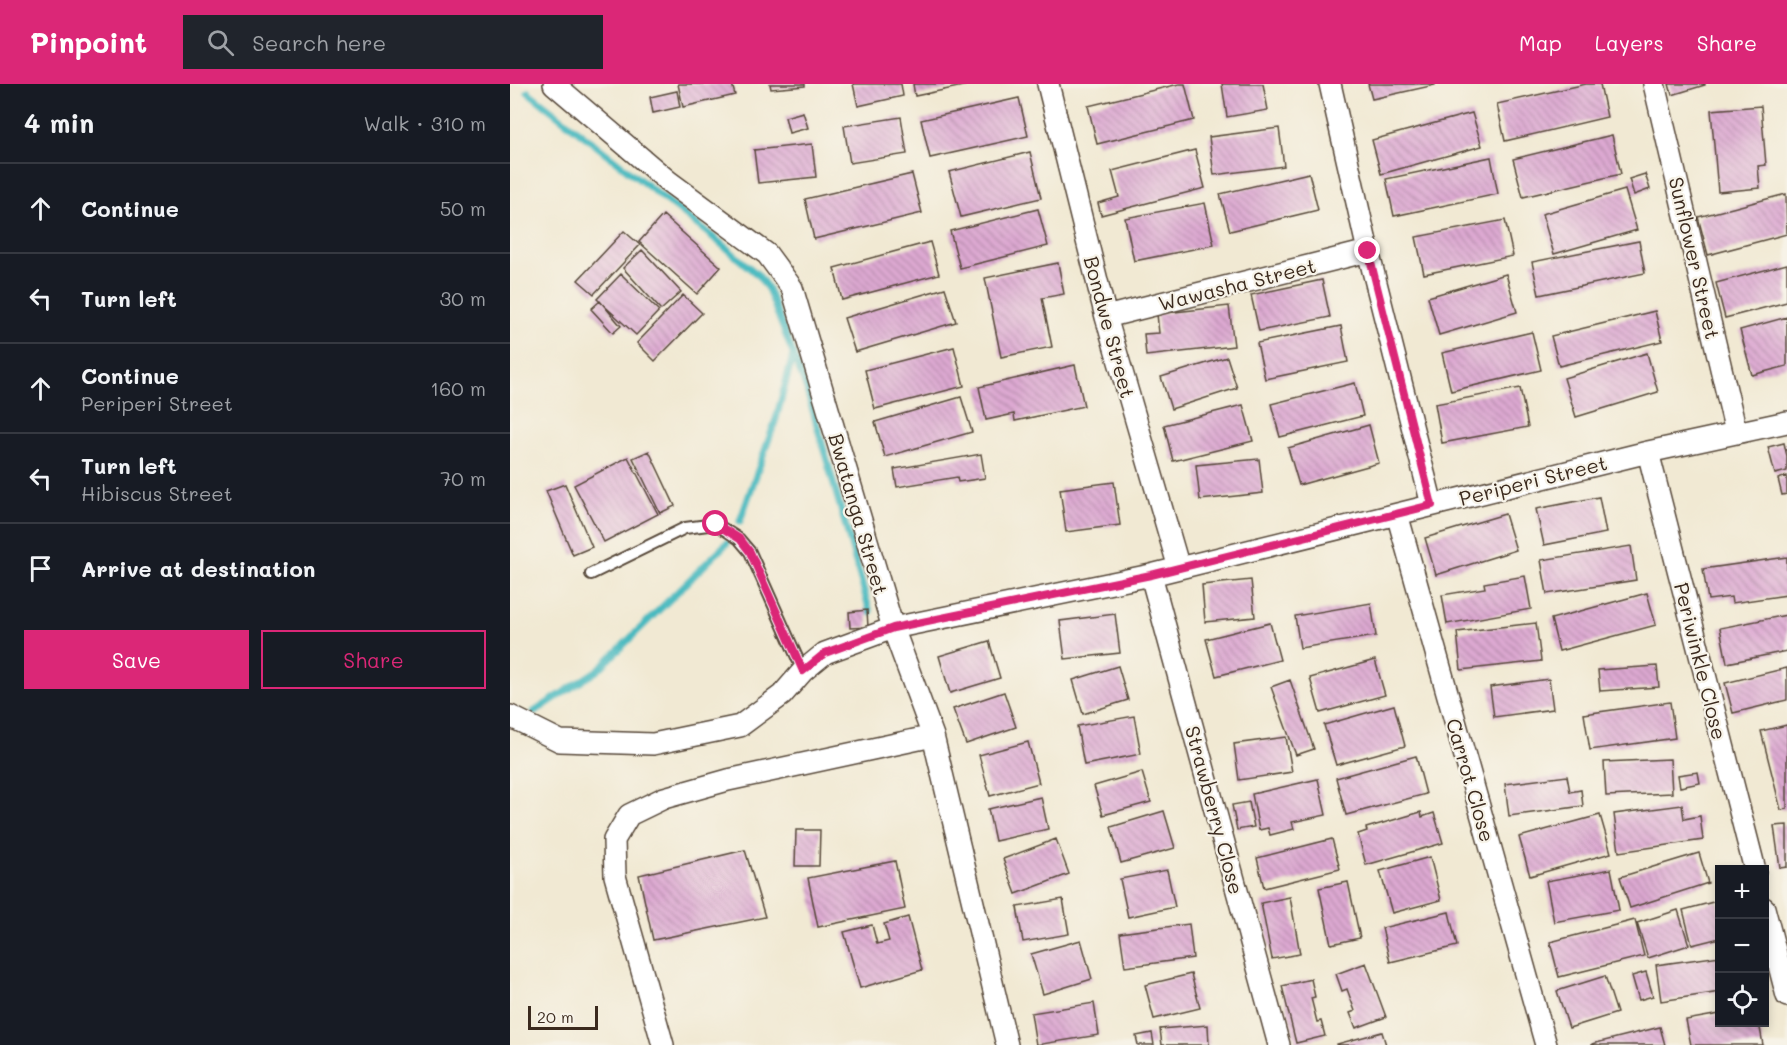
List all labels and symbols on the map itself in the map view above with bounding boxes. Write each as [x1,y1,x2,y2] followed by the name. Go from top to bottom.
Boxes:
[1664,174,1726,342] street label: Sunflower Street
[1354,237,1380,263] route end
[1155,252,1319,316] street label: Wawasha Street
[1079,253,1141,401] street label: Bondwe Street
[824,430,894,598] street label: Bwatanga Street
[1456,449,1610,511] street label: Periperi Street
[702,510,728,536] route start
[1669,580,1733,742] street label: Periwinkle Close
[1441,715,1501,845] street label: Carrot Close
[1180,723,1250,897] street label: Strawberry Close
[528,1003,598,1030] scale bar

